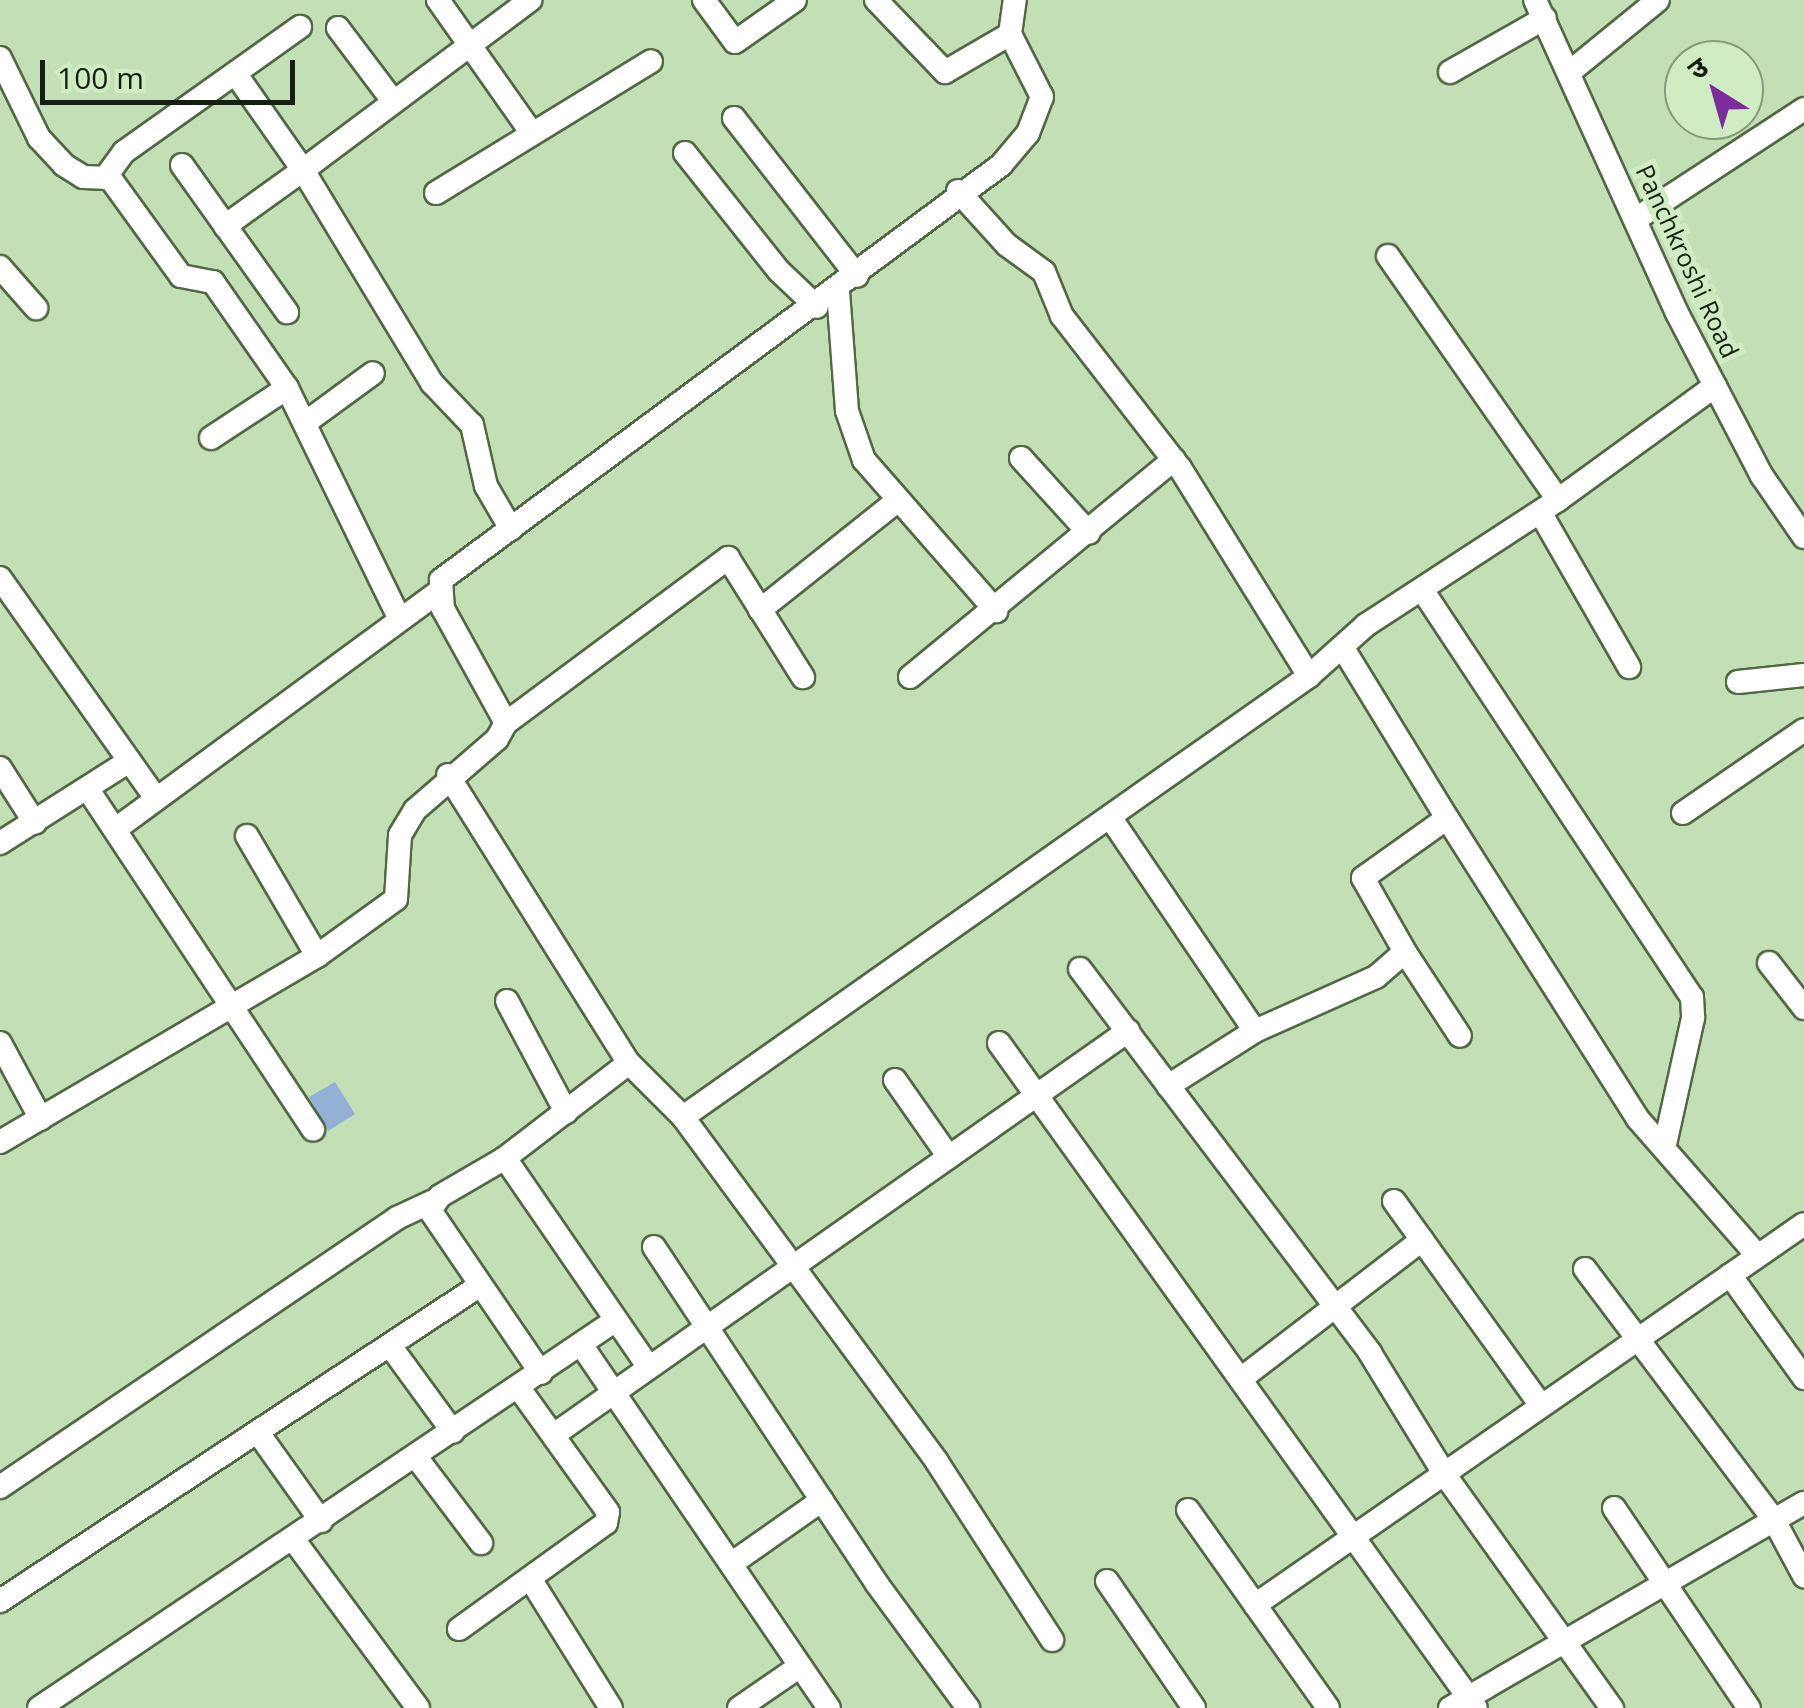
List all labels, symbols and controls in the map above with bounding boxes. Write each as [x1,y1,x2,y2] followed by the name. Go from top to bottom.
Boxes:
[45,40,300,102] scale bar
[1664,40,1764,140] north arrow
[1679,48,1715,88] text: उ
[57,57,144,98] text: 100 m
[1630,160,1746,362] street label: Panchkroshi Road

